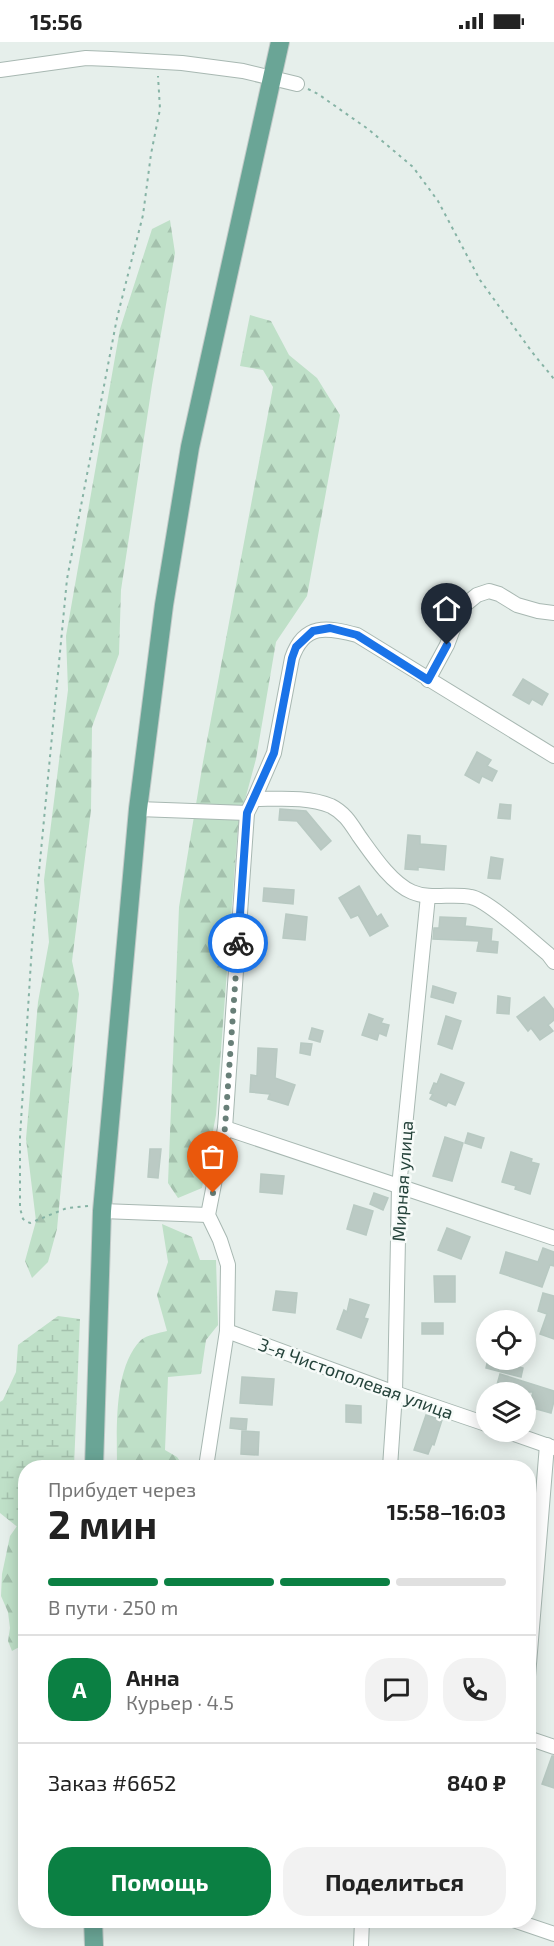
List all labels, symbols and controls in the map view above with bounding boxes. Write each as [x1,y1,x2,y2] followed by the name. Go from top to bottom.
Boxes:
[30,8,82,34] text: 15:56
[421,583,472,645] pin
[430,592,463,625] icon: home
[208,913,268,973] courier
[222,927,255,960] icon: bike
[387,1120,417,1242] street label: Мирная улица
[187,1131,238,1193] pin
[196,1140,229,1173] icon: bag
[476,1310,536,1442] map controls
[476,1310,536,1370] button: locate
[256,1332,456,1424] street label: 3-я Чистополевая улица
[476,1382,536,1442] button: layers
[48,1477,196,1501] text: Прибудет через
[387,1498,506,1524] text: 15:58–16:03
[48,1500,157,1547] text: 2 мин
[48,1595,178,1619] text: В пути · 250 m
[365,1658,428,1721] button: chat
[443,1658,506,1721] button: phone
[126,1664,180,1690] text: Анна
[72,1676,87,1702] text: А
[126,1690,234,1714] text: Курьер · 4.5
[48,1769,176,1795] text: Заказ #6652
[447,1769,506,1795] text: 840 ₽
[48,1847,271,1916] button: Помощь
[283,1847,506,1916] button: Поделиться

